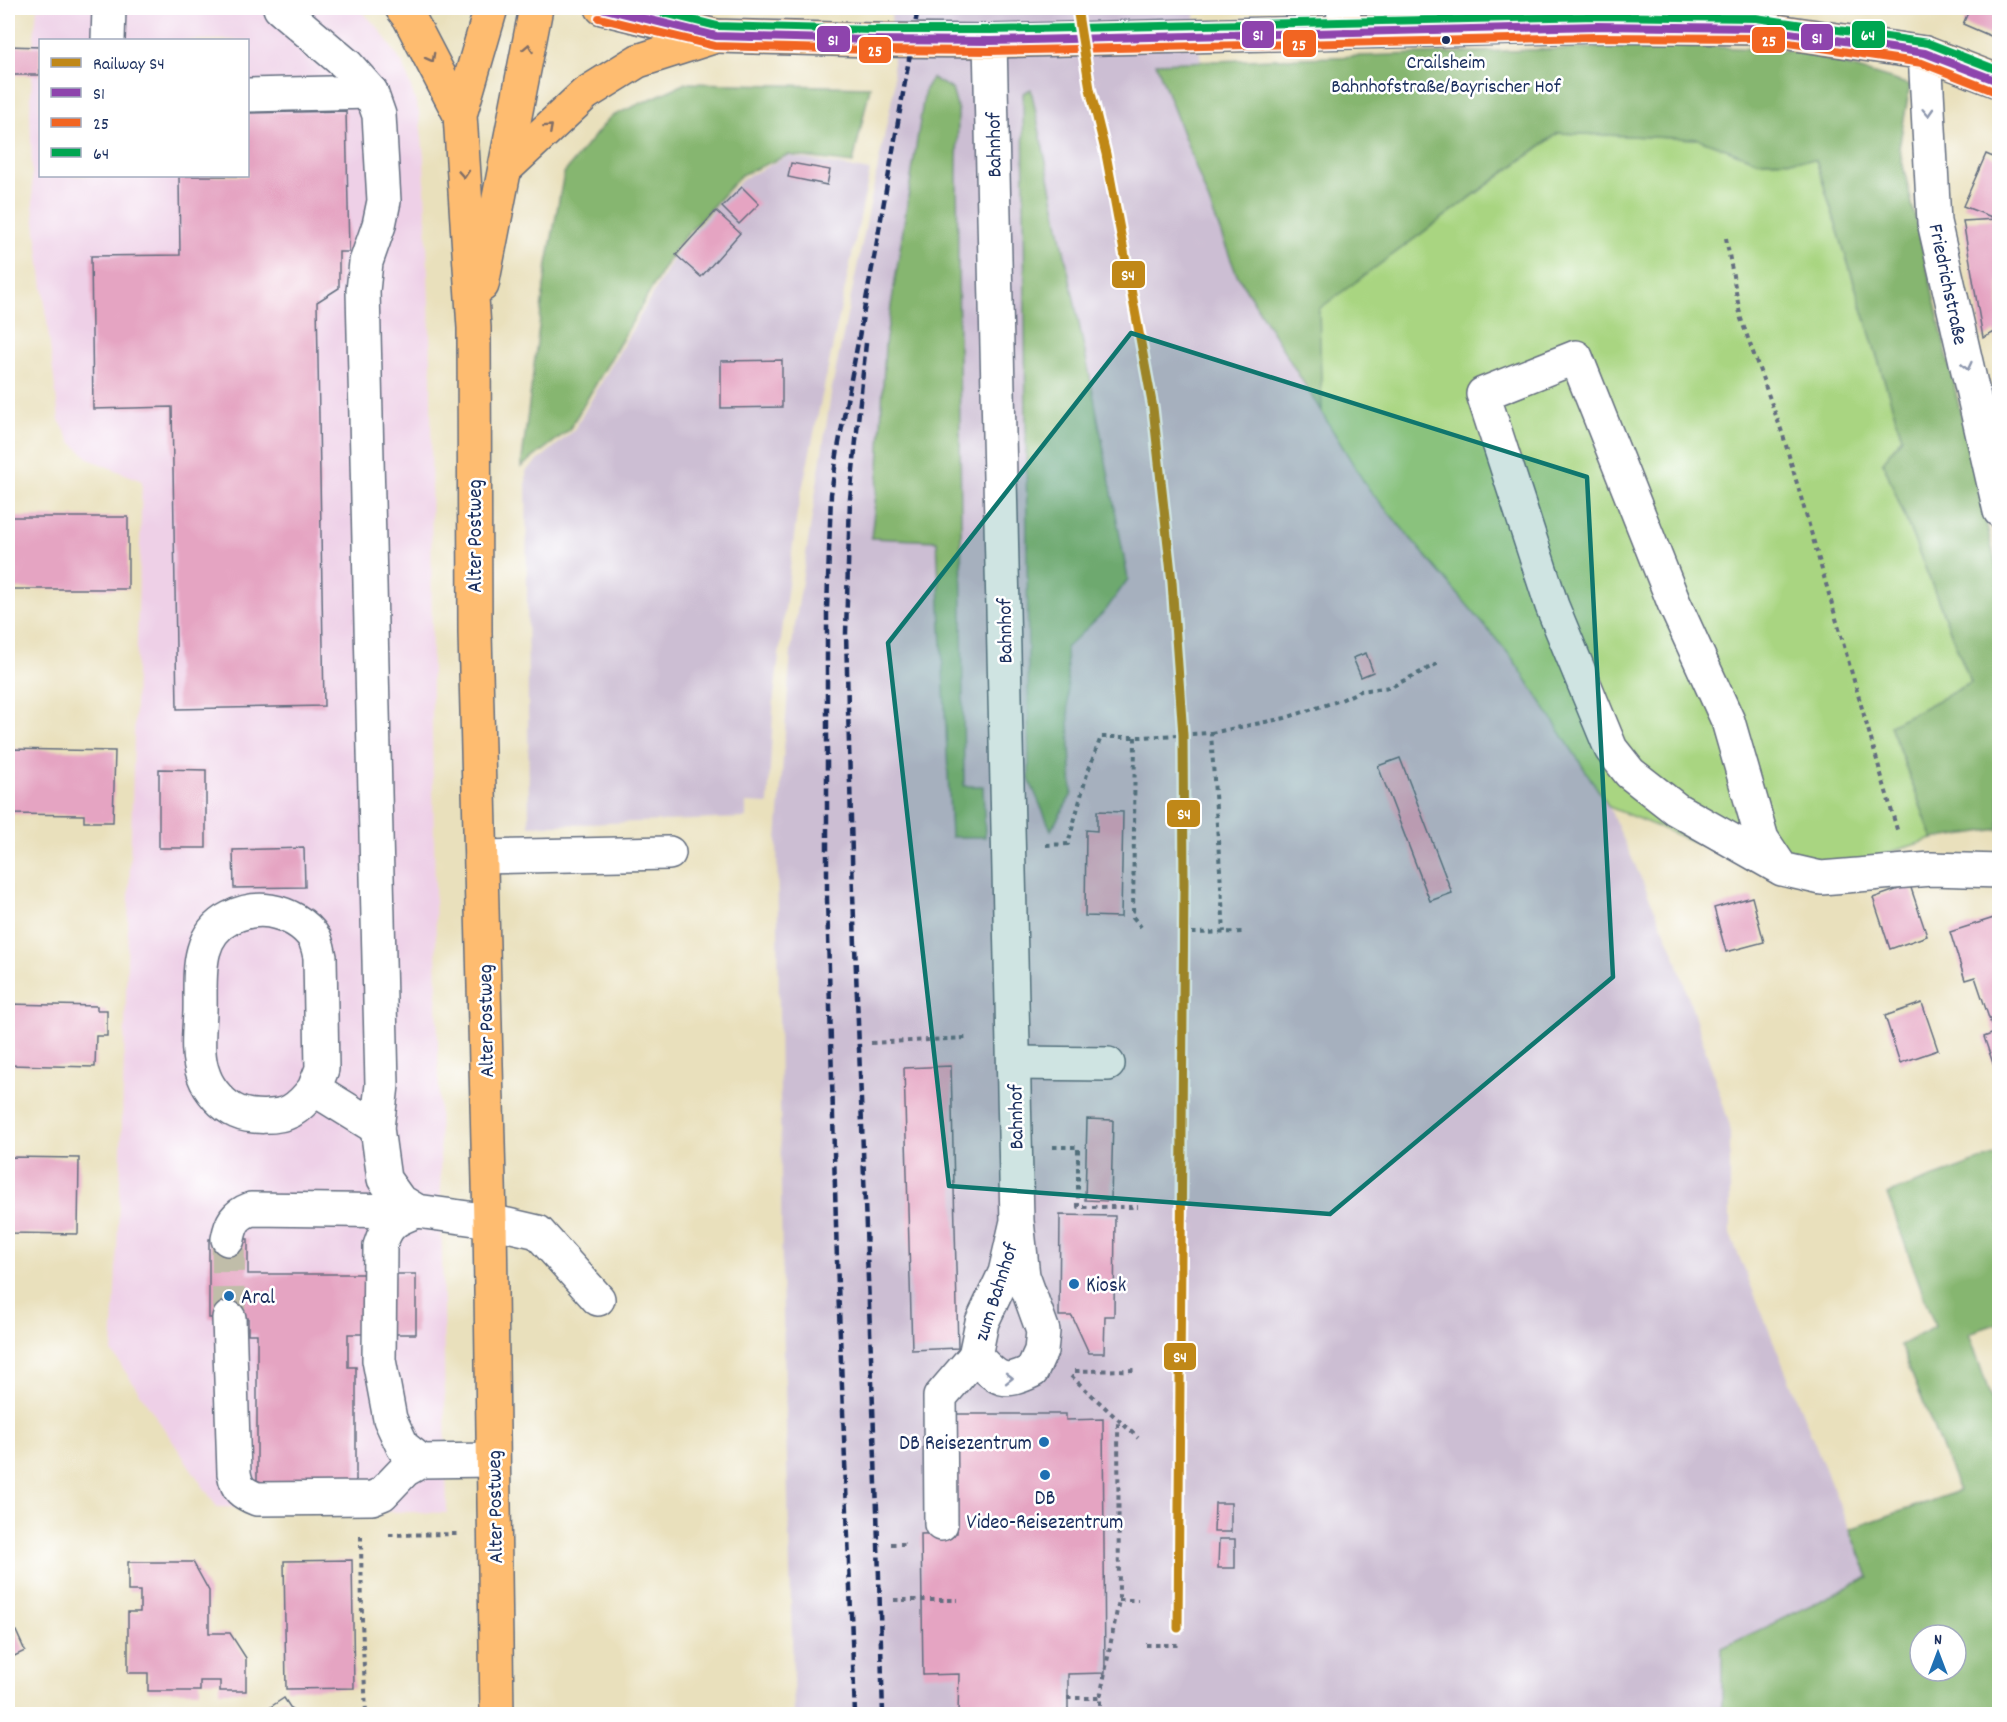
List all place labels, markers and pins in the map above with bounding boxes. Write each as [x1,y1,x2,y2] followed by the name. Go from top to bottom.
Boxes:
[1440,34,1452,46] marker: Crailsheim Bahnhofstraße/Bayrischer Hof
[1331,50,1562,102] place label: Crailsheim Bahnhofstraße/Bayrischer Hof
[1086,1272,1126,1302] place label: Kiosk
[1067,1277,1081,1291] marker: Kiosk
[241,1284,275,1314] place label: Aral
[222,1289,236,1303] marker: Aral
[899,1430,1032,1460] place label: DB Reisezentrum
[1037,1435,1051,1449] marker: DB Reisezentrum
[1038,1468,1052,1482] marker: DB Video-Reisezentrum
[967,1485,1123,1539] place label: DB Video-Reisezentrum

